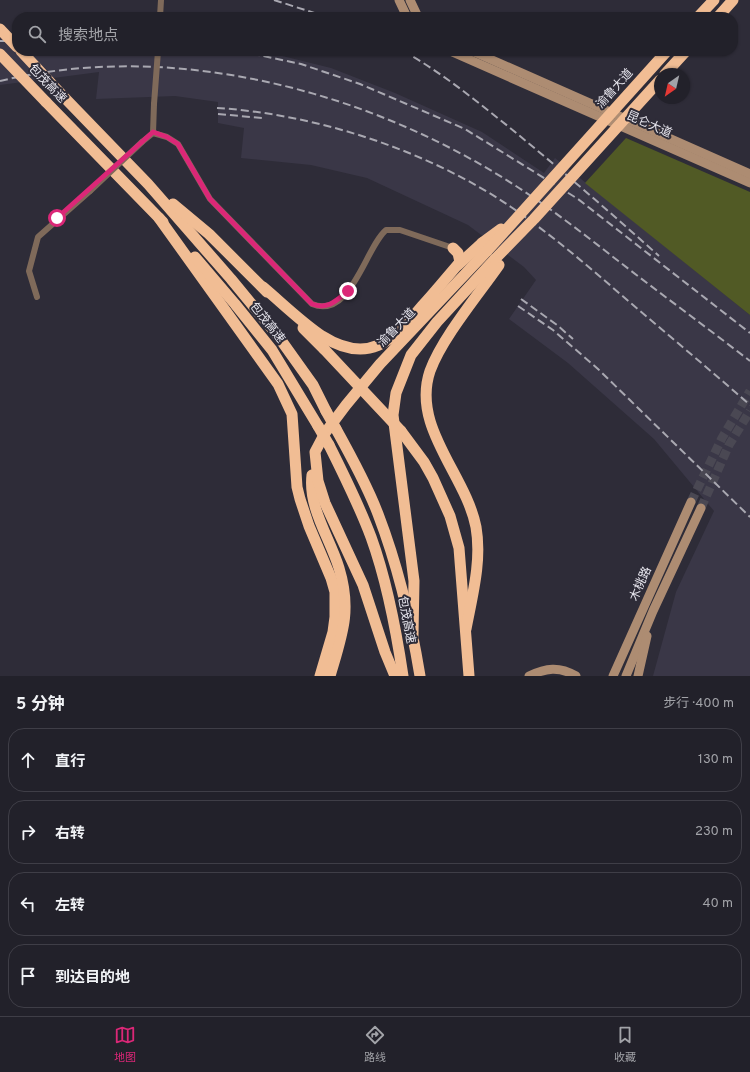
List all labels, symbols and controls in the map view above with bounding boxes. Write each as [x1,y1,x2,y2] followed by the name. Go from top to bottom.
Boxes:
[12,12,738,56] search box
[26,23,48,45] icon: search
[58,27,118,46] text: 搜索地点
[25,61,69,107] street label: 包茂高速
[593,66,637,112] street label: 渝鲁大道
[654,68,690,104] north arrow
[624,108,674,142] street label: 昆仑大道
[48,209,66,227] route start
[339,282,357,300] route end
[246,299,288,347] street label: 包茂高速
[375,305,419,351] street label: 渝鲁大道
[626,564,656,604] street label: 木桃路
[394,595,418,645] street label: 包茂高速
[16,694,65,716] text: 5 分钟
[663,696,734,712] text: 步行 · 400 m
[17,749,39,771] icon: ahead
[698,752,733,768] text: 130 m
[55,753,85,772] text: 直行
[17,821,39,843] icon: right
[695,824,733,840] text: 230 m
[55,825,85,844] text: 右转
[17,893,39,915] icon: left
[703,896,733,912] text: 40 m
[55,897,85,916] text: 左转
[17,965,39,987] icon: arrive
[55,969,130,988] text: 到达目的地
[114,1024,136,1065] tab: 地图
[364,1024,386,1065] tab: 路线
[614,1024,636,1065] tab: 收藏

